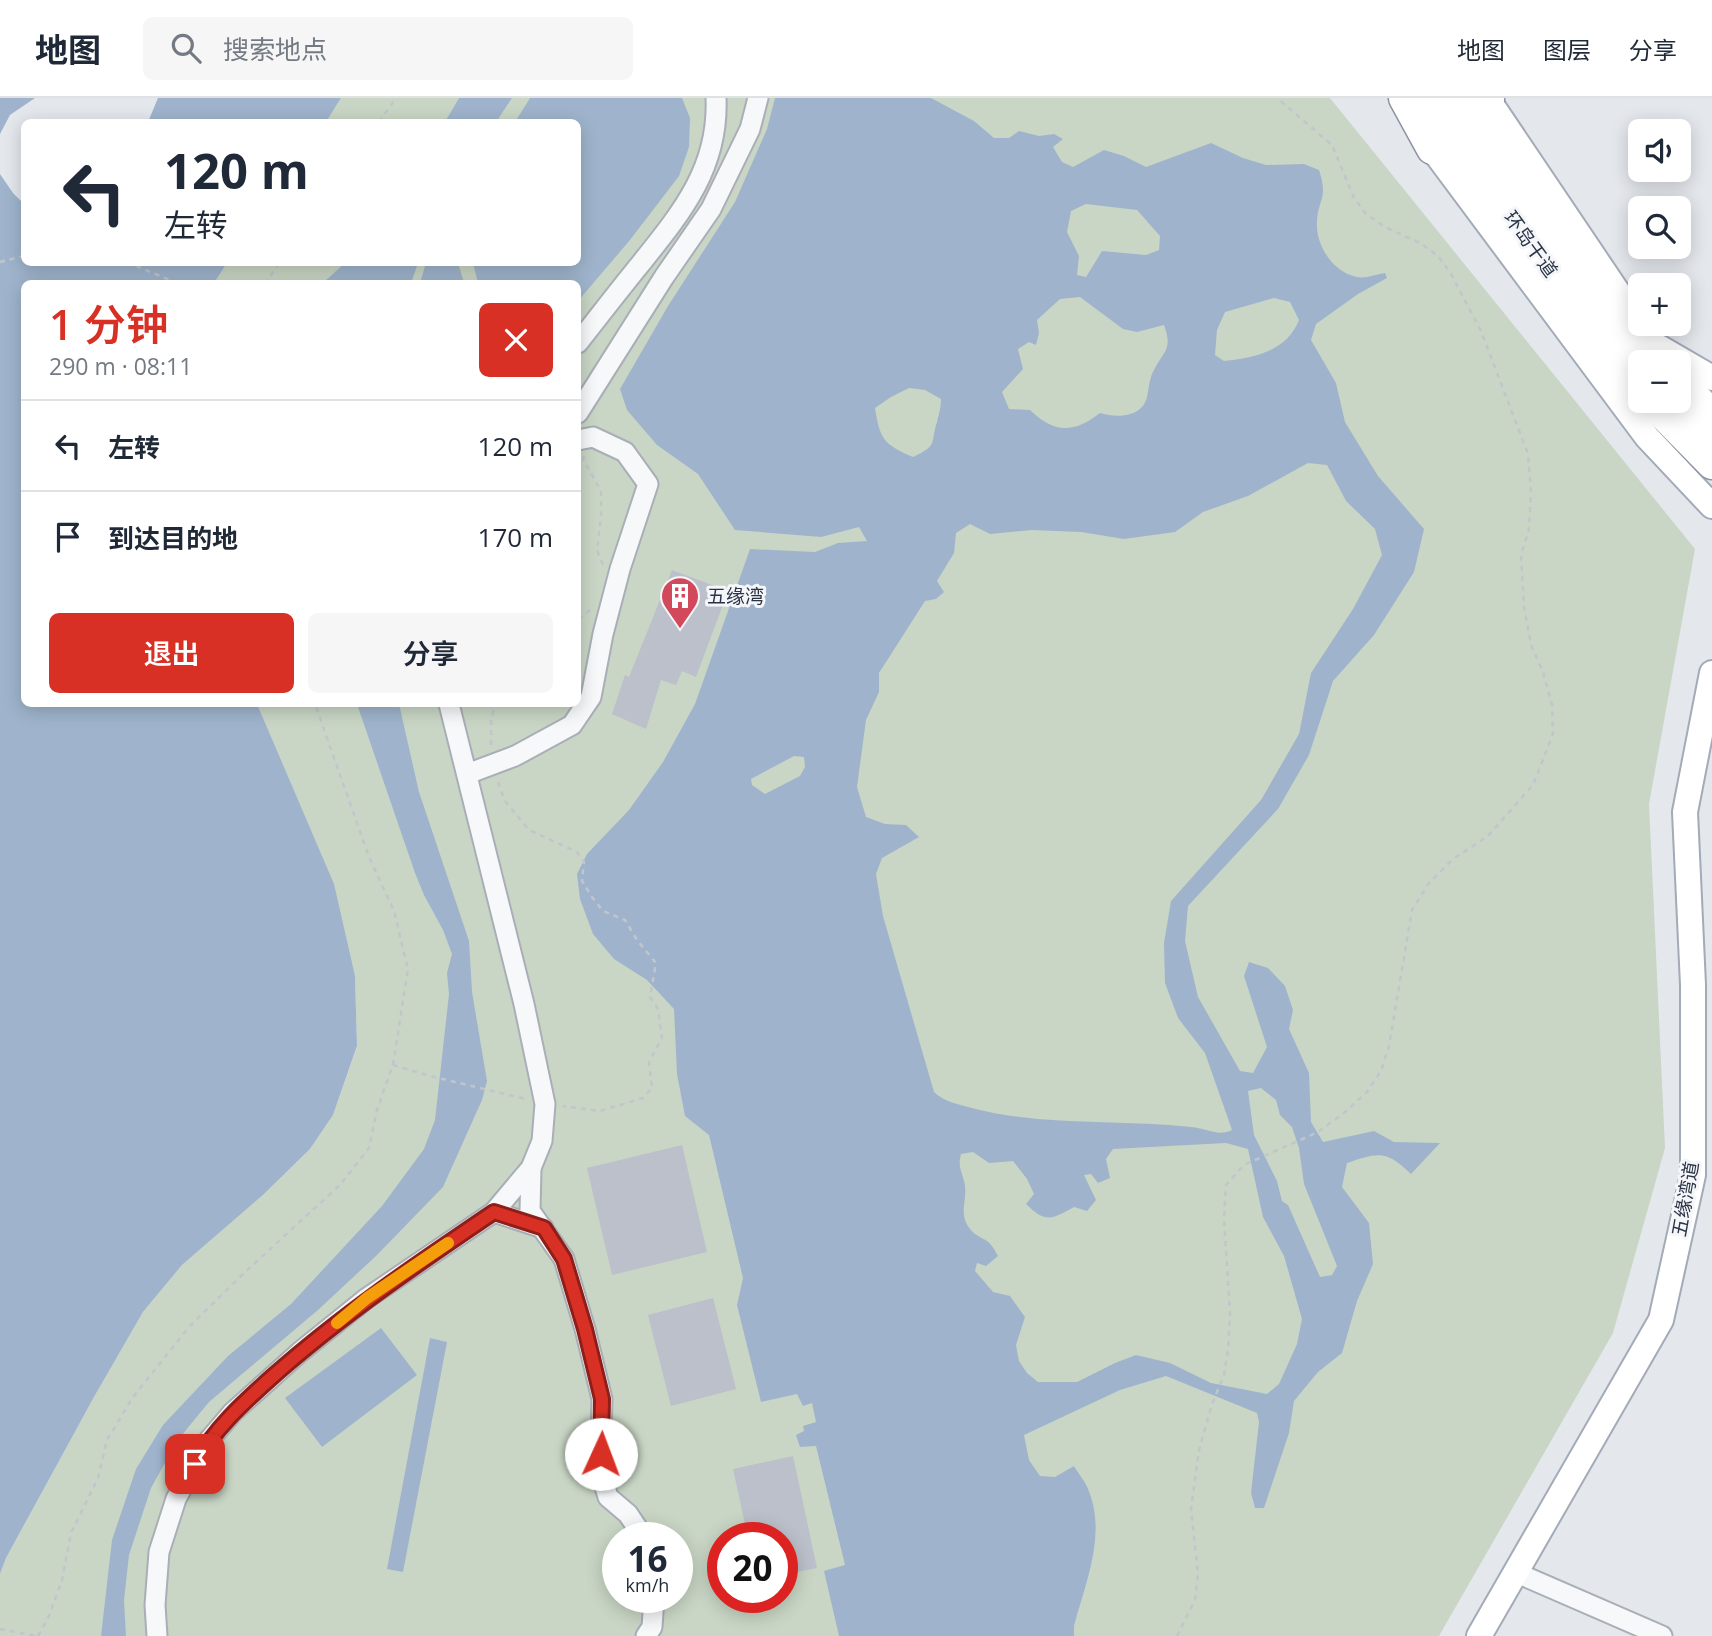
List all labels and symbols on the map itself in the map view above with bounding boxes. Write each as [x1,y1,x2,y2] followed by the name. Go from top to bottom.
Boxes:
[1498,206,1564,282] street label: 环岛干道
[659,575,701,630] building icon: 五缘湾
[707,583,764,609] place label: 五缘湾
[1666,1159,1704,1239] street label: 五缘湾道
[564,1417,638,1491] position arrow
[165,1434,225,1494] pin
[707,1522,798,1613] speed limit sign: 20

